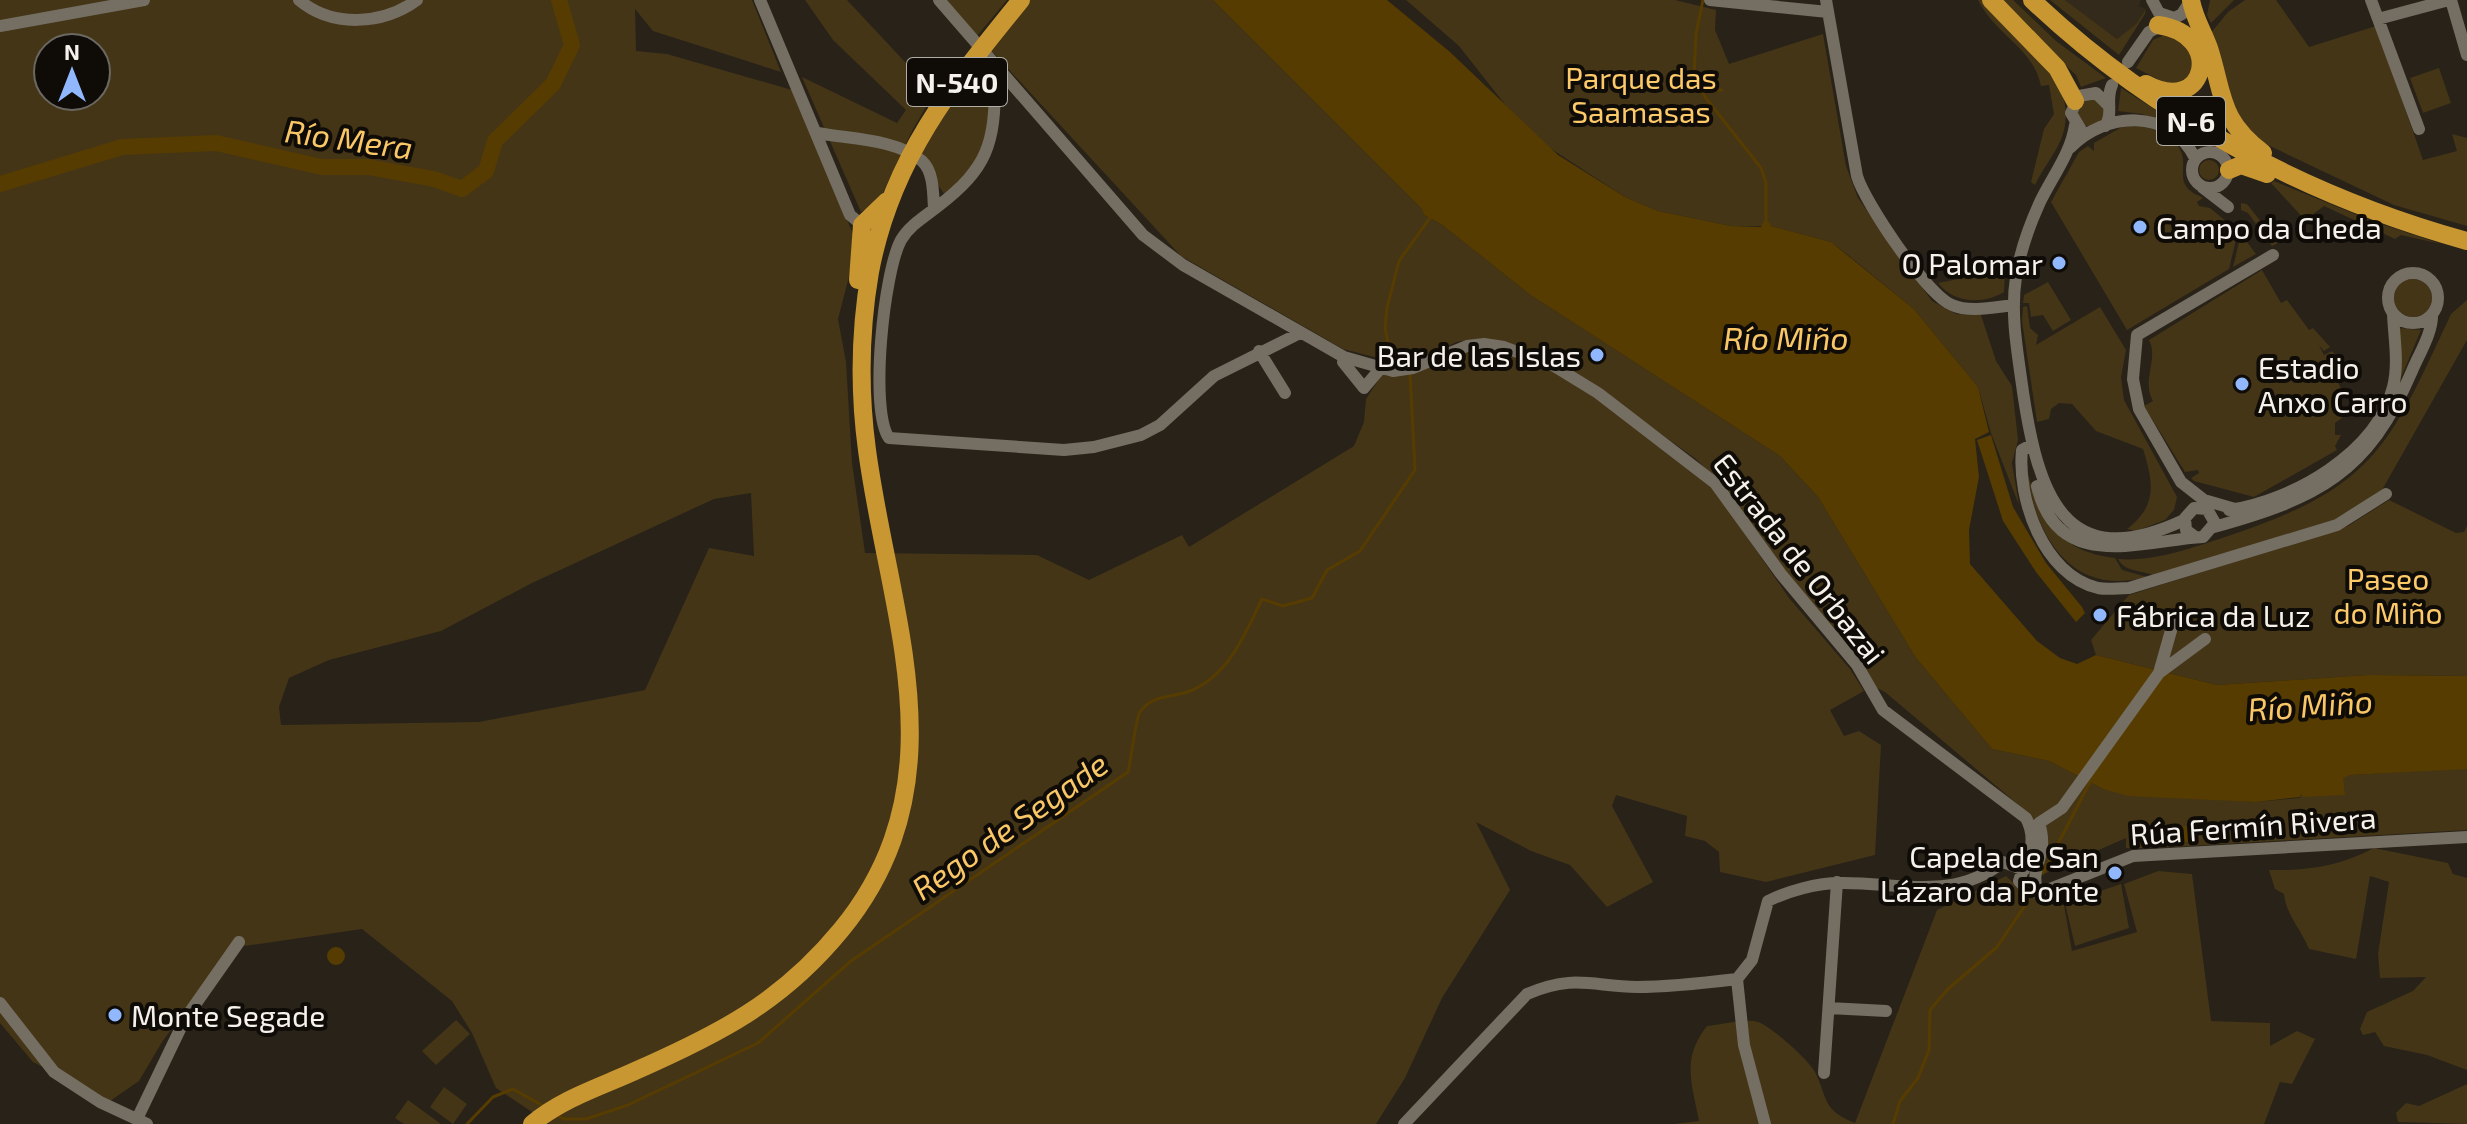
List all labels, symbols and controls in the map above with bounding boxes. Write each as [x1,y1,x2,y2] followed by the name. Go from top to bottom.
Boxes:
[32,32,112,112] north arrow
[64,38,80,64] text: N
[907,58,1007,106] road number: N-540
[1565,59,1717,129] park label: Parque das Saamasas
[2157,97,2225,145] road number: N-6
[283,110,415,166] water label: Río Mera
[2156,209,2382,245] place label: Campo da Cheda
[2131,218,2149,236] marker: Campo da Cheda
[1901,245,2043,281] place label: O Palomar
[2050,254,2068,272] marker: O Palomar
[1723,318,1849,356] water label: Río Miño
[1377,337,1581,373] place label: Bar de las Islas
[1588,346,1606,364] marker: Bar de las Islas
[2258,349,2408,419] place label: Estadio Anxo Carro
[2233,375,2251,393] marker: Estadio Anxo Carro
[1707,446,1893,670] street label: Estrada de Orbazai
[2333,560,2443,630] park label: Paseo do Miño
[2116,597,2311,633] place label: Fábrica da Luz
[2091,606,2109,624] marker: Fábrica da Luz
[2246,681,2374,727] water label: Río Miño
[904,743,1115,907] water label: Rego de Segade
[2129,798,2377,852] street label: Rúa Fermín Rivera
[1880,838,2099,908] place label: Capela de San Lázaro da Ponte
[2106,864,2124,882] marker: Capela de San Lázaro da Ponte
[131,997,325,1033] place label: Monte Segade
[106,1006,124,1024] marker: Monte Segade

